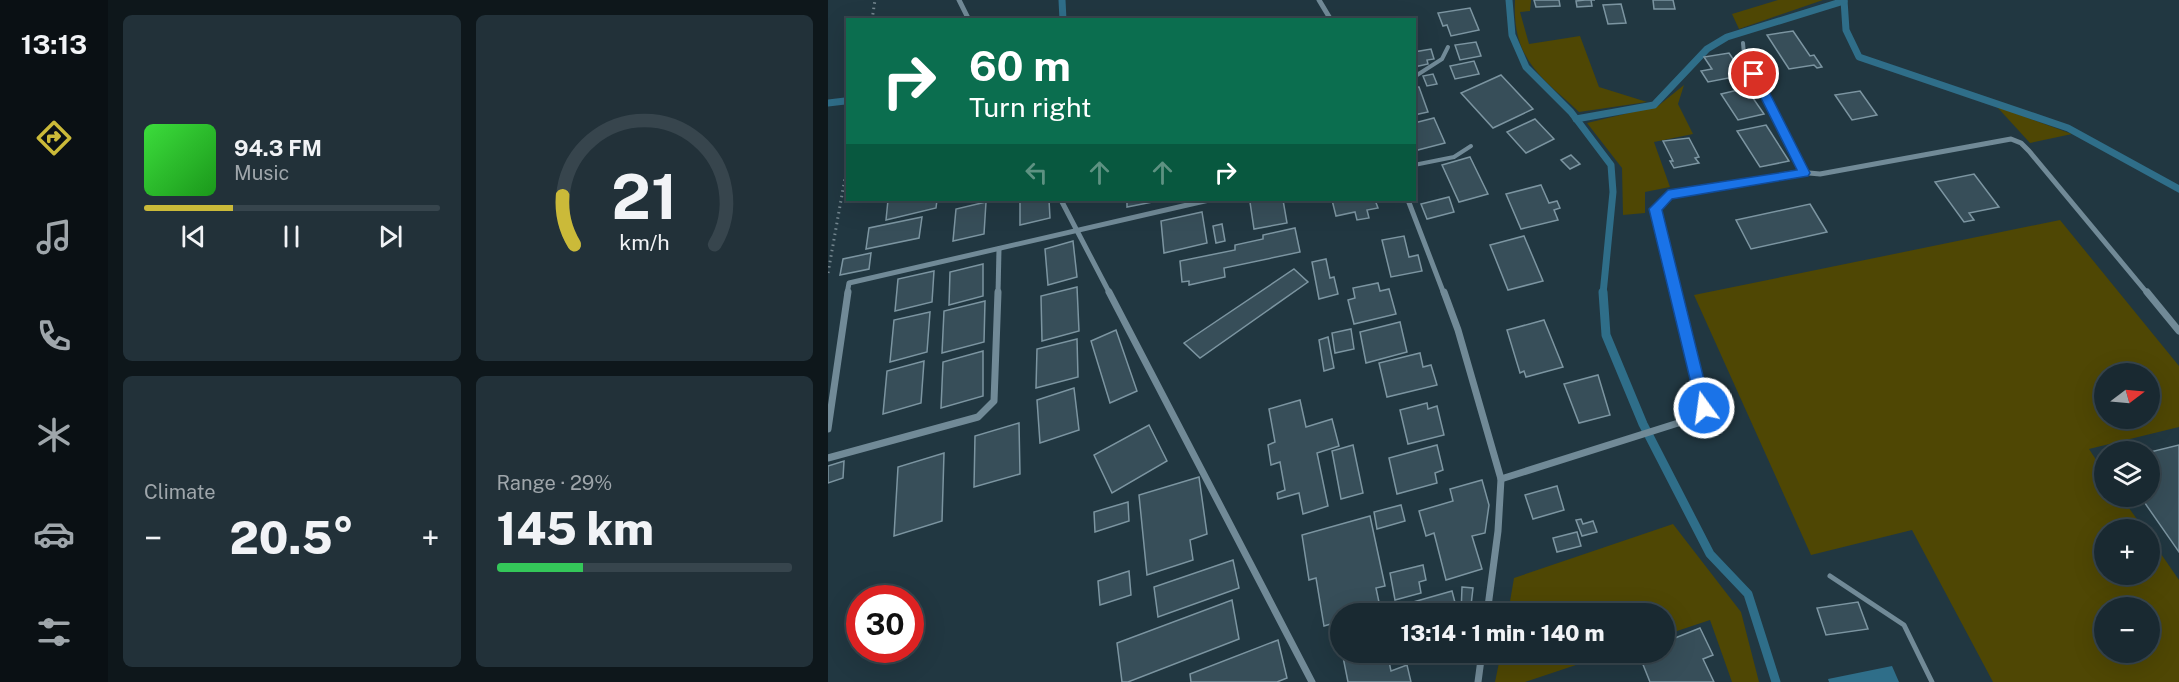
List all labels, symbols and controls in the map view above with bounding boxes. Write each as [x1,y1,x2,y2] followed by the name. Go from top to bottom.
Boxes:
[21,28,87,60] text: 13:13
[969,41,1071,90] text: 60 m
[870,42,948,120] icon: right
[1728,48,1779,99] pin
[1737,57,1770,90] icon: arrive
[969,91,1092,123] text: Turn right
[33,117,75,159] icon: directions
[234,135,322,161] text: 94.3 FM
[1020,156,1053,189] icon: left
[1083,156,1116,189] icon: ahead
[1146,156,1179,189] icon: ahead
[1209,156,1242,189] icon: right
[611,160,677,233] text: 21
[234,161,289,185] text: Music
[33,216,75,258] icon: music
[177,220,210,253] icon: previous
[275,220,308,253] icon: pause
[374,220,407,253] icon: next
[619,231,669,256] text: km/h
[33,315,75,357] icon: phone
[2094,363,2160,429] north arrow
[2094,363,2160,663] map controls
[1672,376,1736,440] position arrow
[33,414,75,456] icon: climate
[2094,441,2160,507] button: layers
[497,471,612,495] text: Range · 29%
[144,480,216,504] text: Climate
[497,502,654,555] text: 145 km
[229,511,354,564] text: 20.5°
[33,513,75,555] icon: car
[144,519,162,557] text: −
[421,519,440,557] text: +
[2094,519,2160,585] button: +
[846,585,924,663] speed limit sign: 30
[2094,597,2160,663] button: −
[33,611,75,653] icon: filters
[1401,620,1604,646] text: 13:14 · 1 min · 140 m

